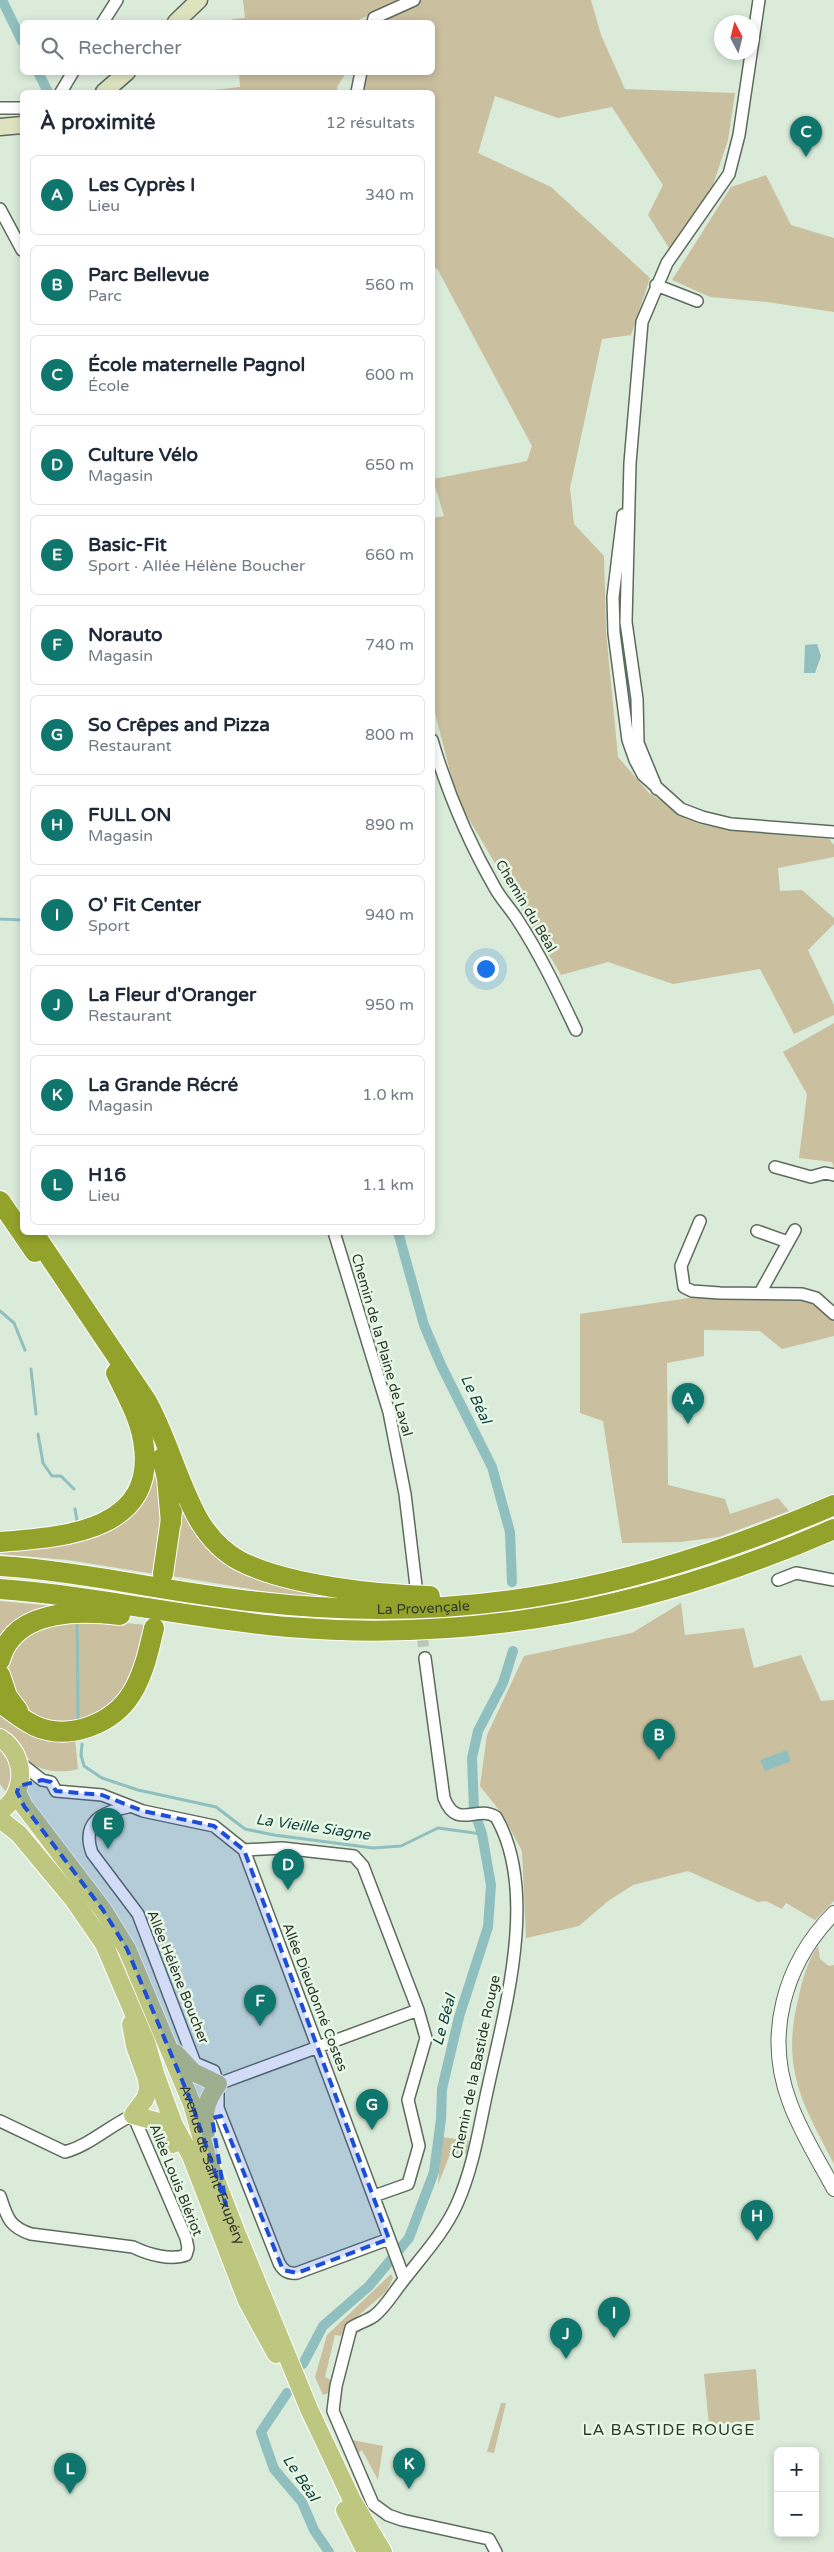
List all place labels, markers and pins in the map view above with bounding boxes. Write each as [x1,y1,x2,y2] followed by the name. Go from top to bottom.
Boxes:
[790,116,822,157] pin: C
[672,1383,704,1424] pin: A
[643,1719,675,1760] pin: B
[92,1808,124,1849] pin: E
[272,1849,304,1890] pin: D
[244,1985,276,2026] pin: F
[356,2089,388,2130] pin: G
[741,2200,773,2241] pin: H
[598,2297,630,2338] pin: I
[550,2318,582,2359] pin: J
[393,2448,425,2489] pin: K
[54,2453,86,2494] pin: L

